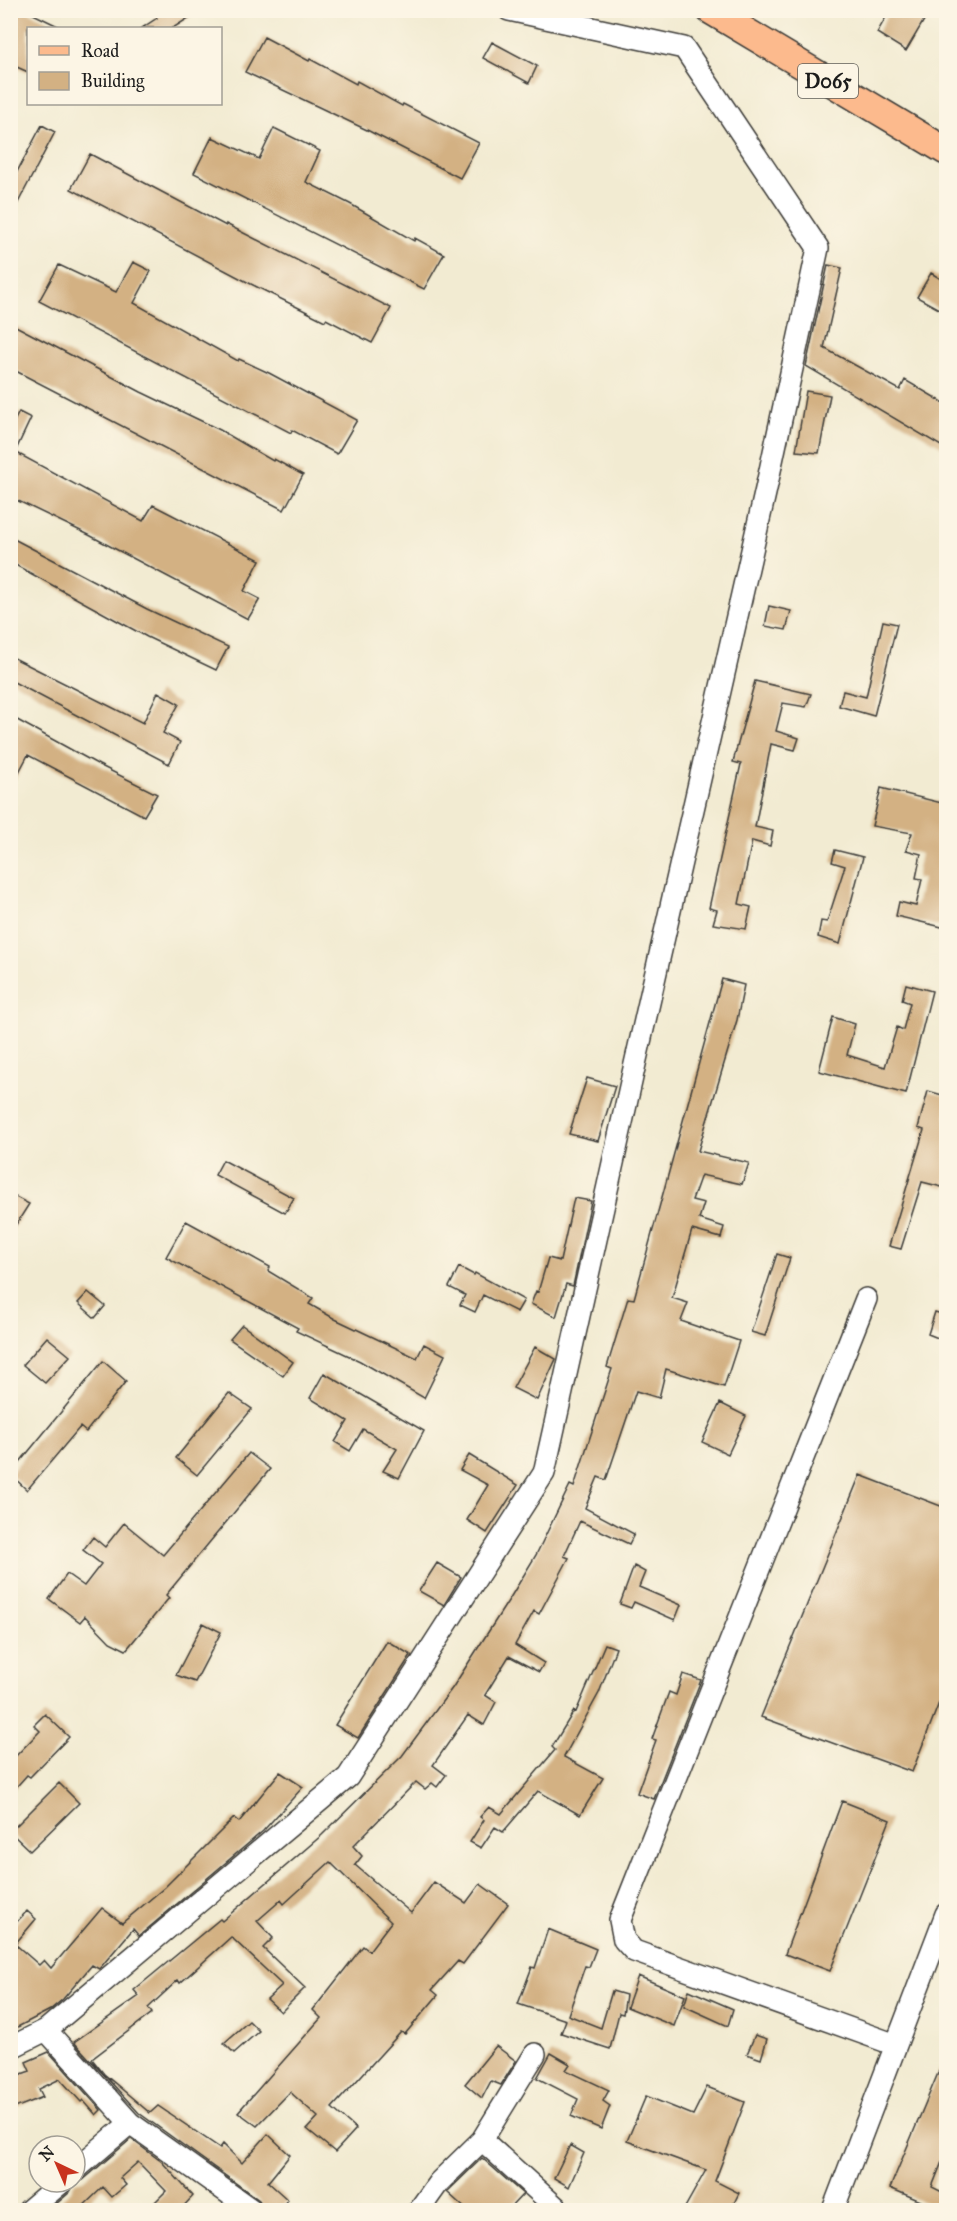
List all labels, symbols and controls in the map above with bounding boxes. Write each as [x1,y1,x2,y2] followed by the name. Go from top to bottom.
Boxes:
[27,27,222,105] legend
[81,40,119,62] text: Road
[798,64,858,98] road number: D065
[81,70,145,93] text: Building
[27,2134,87,2194] north arrow
[35,2142,59,2165] text: N

